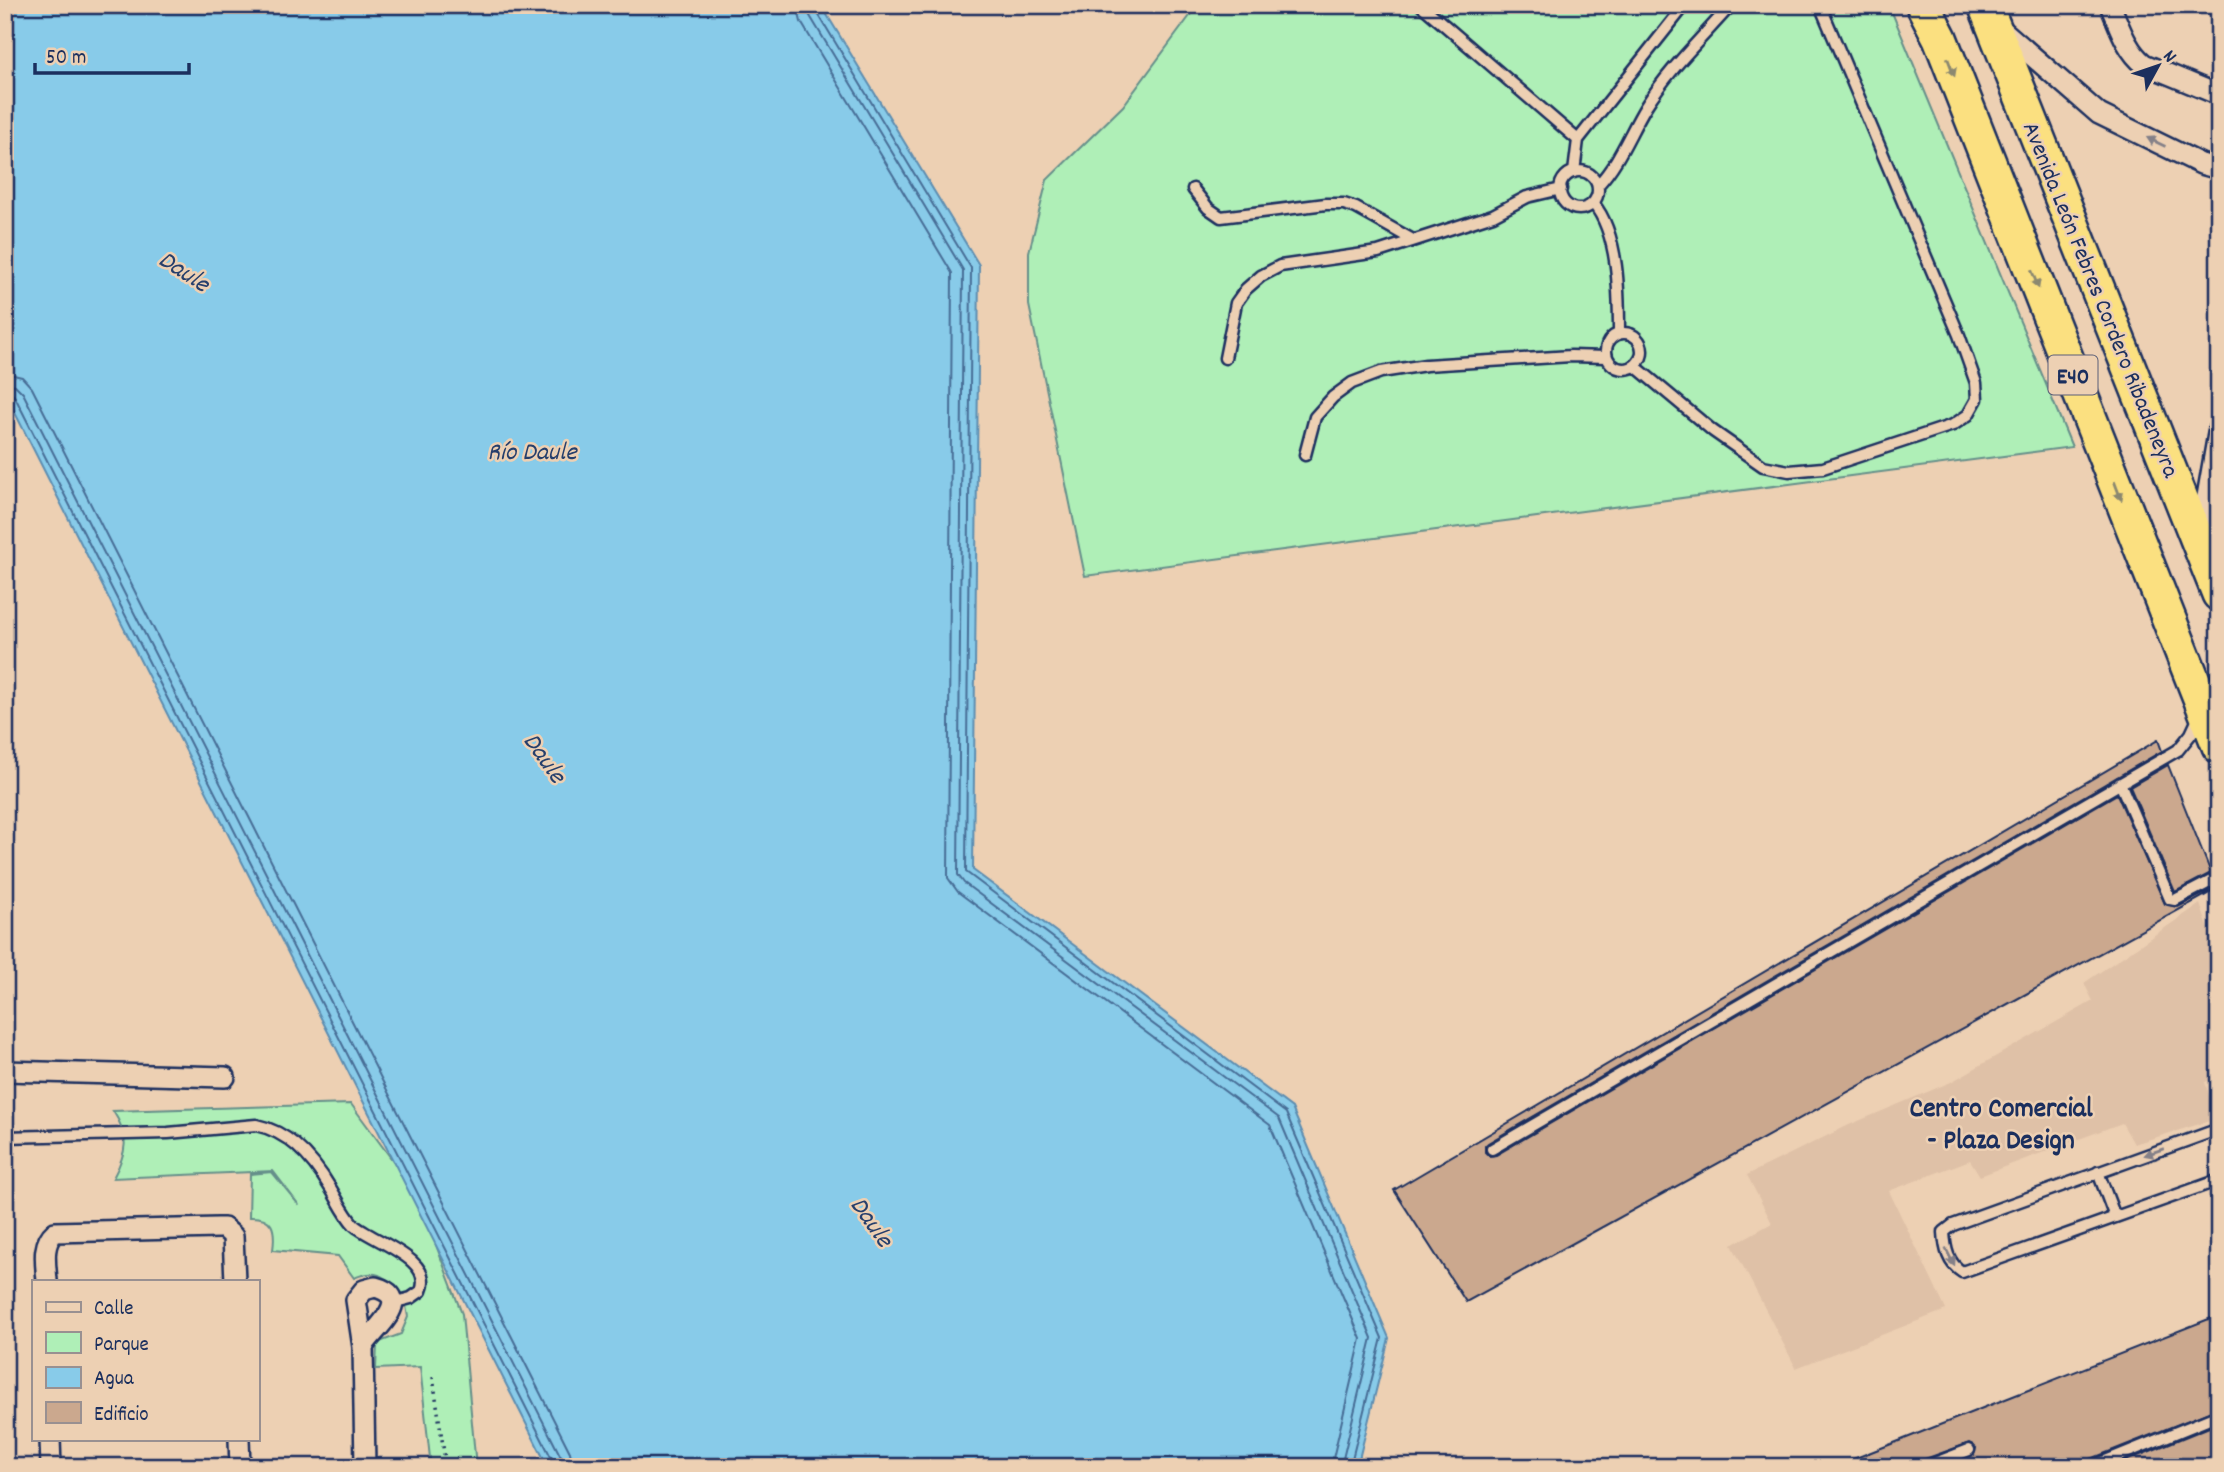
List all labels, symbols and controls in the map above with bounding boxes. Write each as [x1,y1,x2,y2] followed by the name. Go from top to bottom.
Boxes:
[35,32,189,76] scale bar
[2122,32,2192,102] north arrow
[46,44,86,74] text: 50 m
[2155,45,2182,70] text: N
[1946,57,1957,78] one-way arrow
[2012,117,2187,484] street label: Avenida León Febres Cordero Ribadeneyra
[2146,136,2166,148] one-way arrow
[150,243,217,304] water label: Daule
[2029,269,2040,290] one-way arrow
[2048,356,2098,394] road number: E40
[487,435,578,472] water label: Río Daule
[2113,480,2124,501] one-way arrow
[512,726,575,793] water label: Daule
[1909,1091,2093,1163] district label: Centro Comercial - Plaza Design
[2144,1147,2165,1158] one-way arrow
[839,1190,902,1257] water label: Daule
[1944,1247,1956,1267] one-way arrow
[32,1280,259,1440] legend
[94,1295,133,1325] text: Calle
[94,1331,149,1361] text: Parque
[94,1365,135,1395] text: Agua
[94,1401,149,1431] text: Edificio

